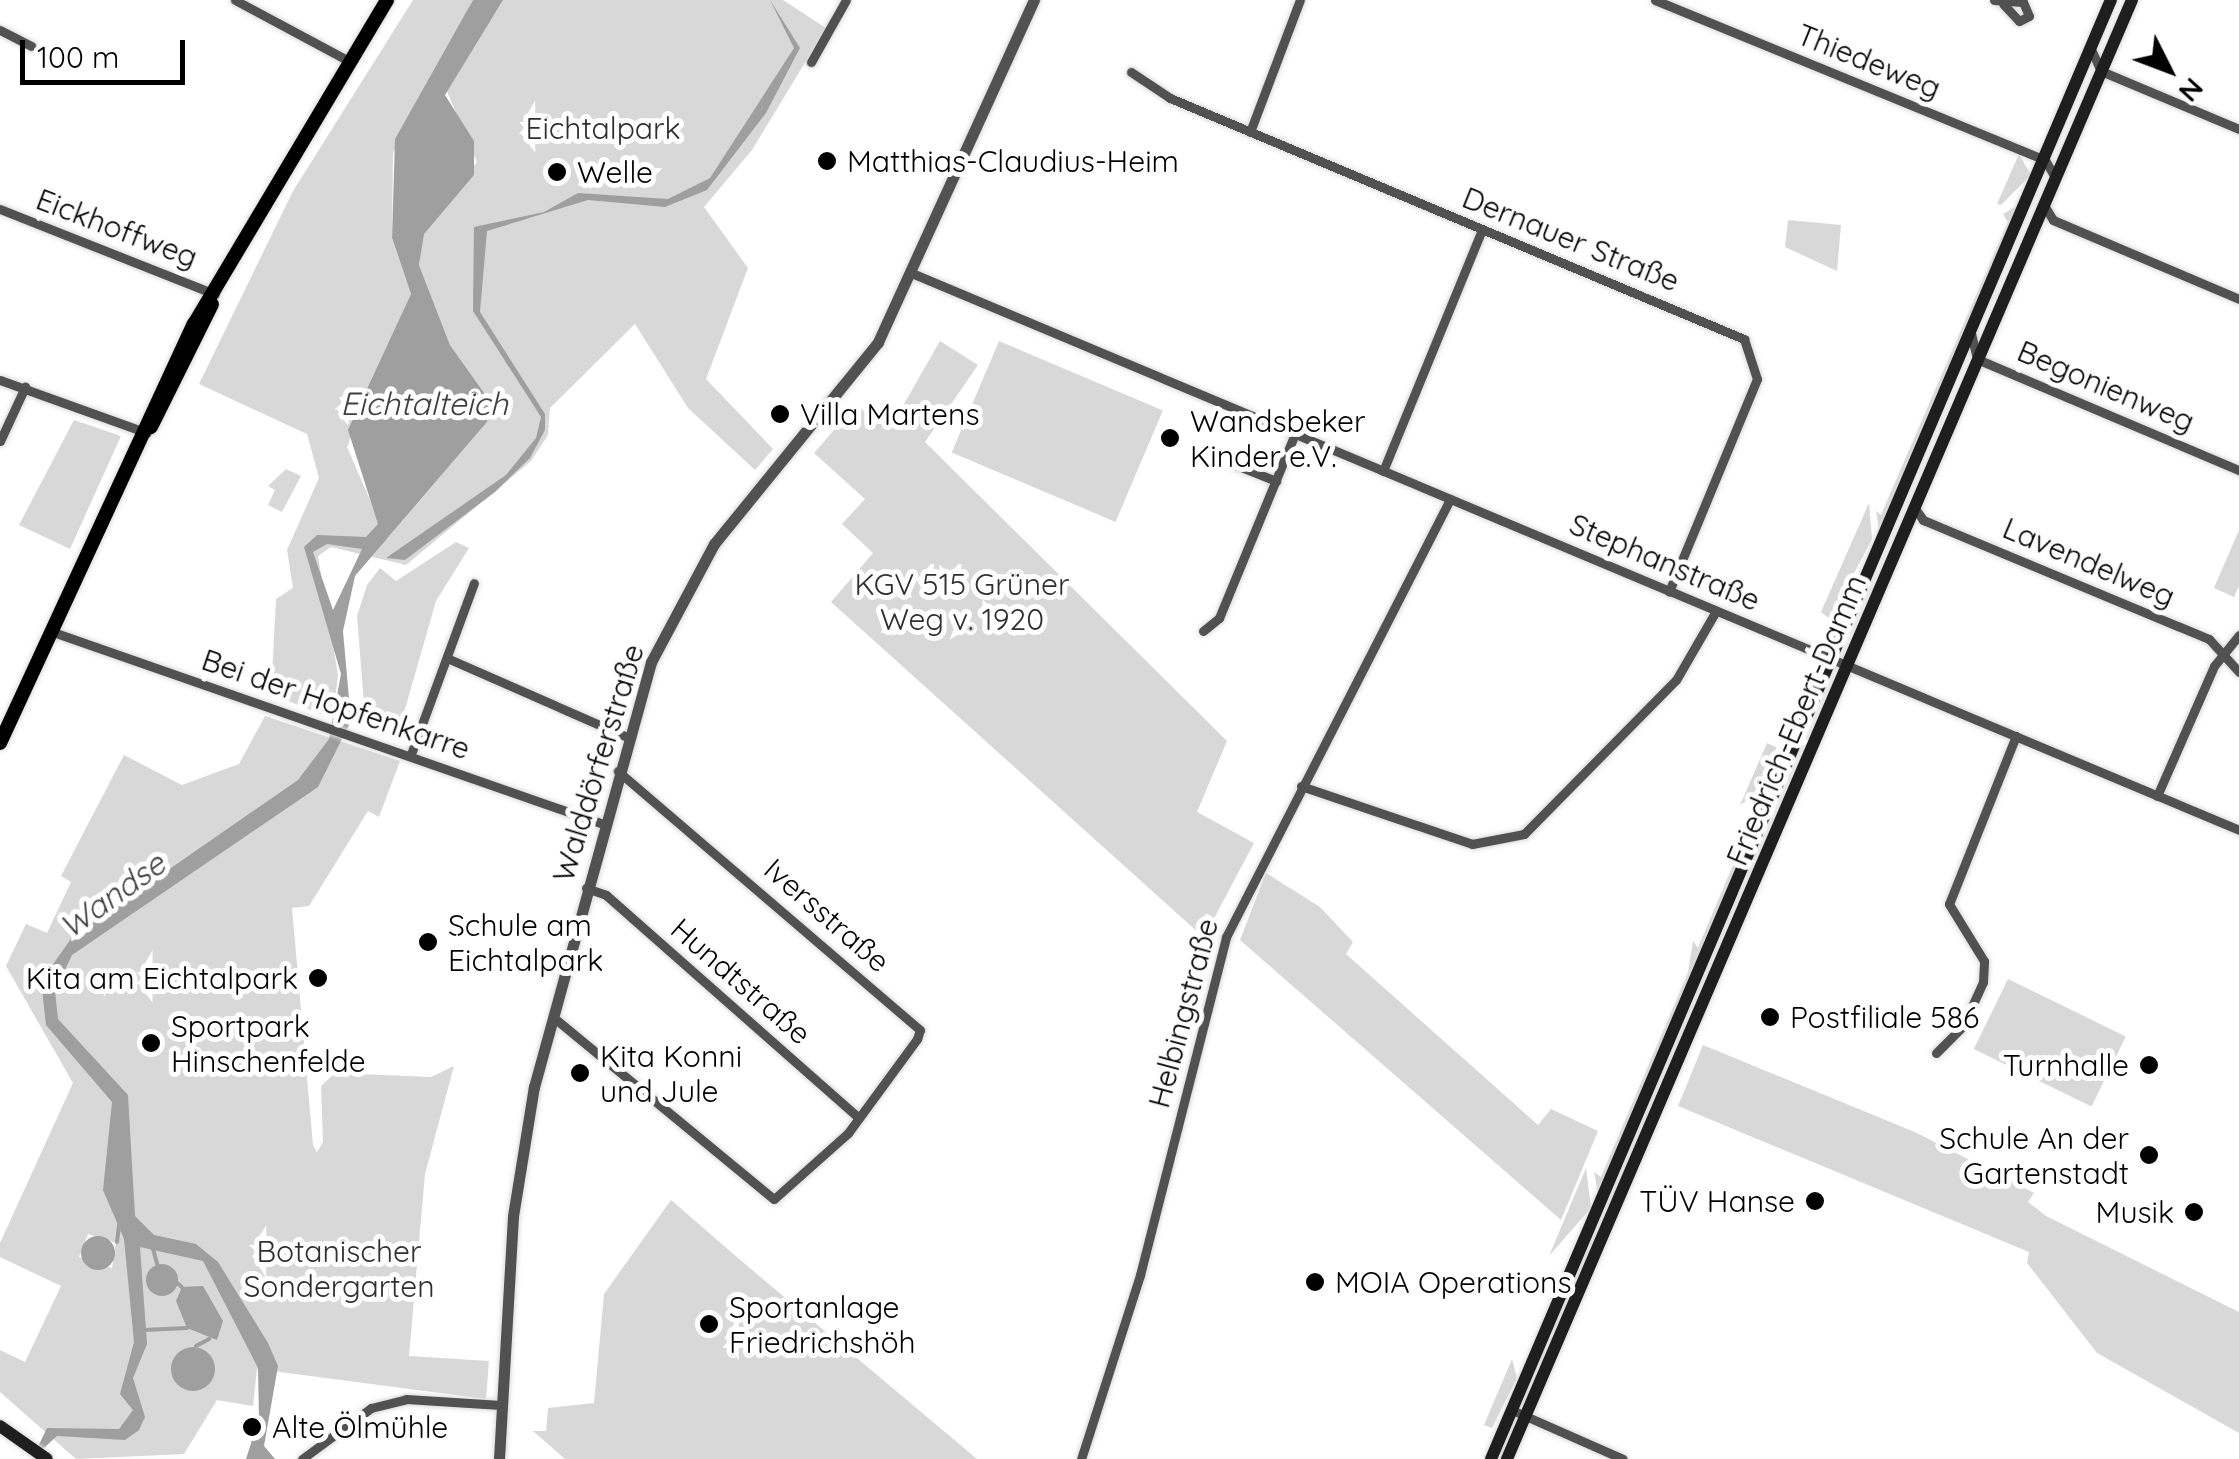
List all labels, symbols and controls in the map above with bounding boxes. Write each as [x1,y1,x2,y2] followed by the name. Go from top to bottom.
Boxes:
[1792,16,1946,106] street label: Thiedeweg
[25,20,190,82] scale bar
[2119,20,2219,120] north arrow
[37,38,119,76] text: 100 m
[2172,71,2212,110] text: N
[525,110,681,146] park label: Eichtalpark
[847,143,1179,179] place label: Matthias-Claudius-Heim
[816,150,838,172] marker: Matthias-Claudius-Heim
[577,154,653,190] place label: Welle
[546,161,568,183] marker: Welle
[1457,179,1685,299] street label: Dernauer Straße
[31,181,203,275] street label: Eickhoffweg
[2012,333,2200,439] street label: Begonienweg
[340,384,508,422] water label: Eichtalteich
[800,396,979,432] place label: Villa Martens
[769,403,791,425] marker: Villa Martens
[1190,403,1365,474] place label: Wandsbeker Kinder e.V.
[1159,427,1181,449] marker: Wandsbeker Kinder e.V.
[1564,506,1766,618] street label: Stephanstraße
[1998,510,2180,614] street label: Lavendelweg
[854,566,1070,636] park label: KGV 515 Grüner Weg v. 1920
[1718,569,1874,871] street label: Friedrich-Ebert-Damm
[545,640,651,886] street label: Walddörferstraße
[197,641,475,767] street label: Bei der Hopfenkarre
[52,844,172,946] water label: Wandse
[757,851,897,979] street label: Iversstraße
[448,907,603,978] place label: Schule am Eichtalpark
[664,910,818,1052] street label: Hundtstraße
[1140,914,1226,1112] street label: Helbingstraße
[417,931,439,953] marker: Schule am Eichtalpark
[26,960,298,996] place label: Kita am Eichtalpark
[307,967,329,989] marker: Kita am Eichtalpark
[1790,999,1979,1035] place label: Postfiliale 586
[1759,1006,1781,1028] marker: Postfiliale 586
[171,1008,366,1078] place label: Sportpark Hinschenfelde
[140,1032,162,1054] marker: Sportpark Hinschenfelde
[600,1038,742,1108] place label: Kita Konni und Jule
[2003,1047,2129,1083] place label: Turnhalle
[2138,1054,2160,1076] marker: Turnhalle
[569,1062,591,1084] marker: Kita Konni und Jule
[1939,1120,2129,1190] place label: Schule An der Gartenstadt
[2138,1144,2160,1166] marker: Schule An der Gartenstadt
[1639,1183,1795,1219] place label: TÜV Hanse
[1804,1190,1826,1212] marker: TÜV Hanse
[2096,1194,2174,1230] place label: Musik
[2183,1201,2205,1223] marker: Musik
[243,1233,435,1304] park label: Botanischer Sondergarten
[1335,1264,1571,1300] place label: MOIA Operations
[1304,1271,1326,1293] marker: MOIA Operations
[729,1289,916,1360] place label: Sportanlage Friedrichshöh
[698,1313,720,1335] marker: Sportanlage Friedrichshöh
[272,1409,448,1445] place label: Alte Ölmühle
[241,1416,263,1438] marker: Alte Ölmühle

